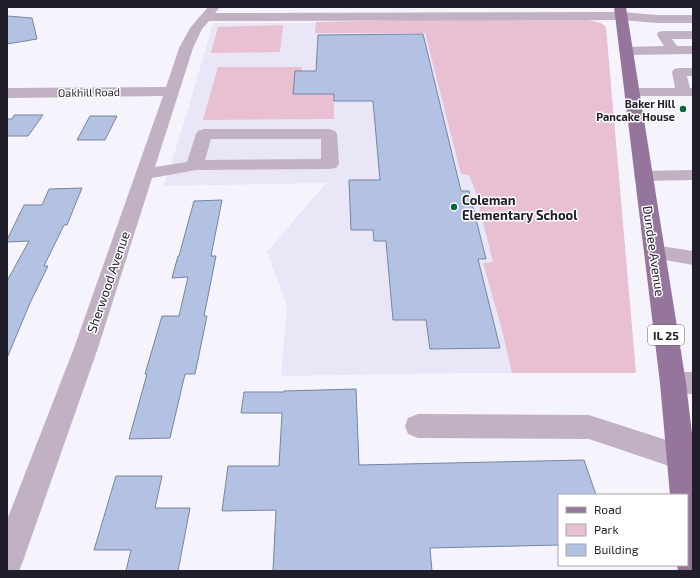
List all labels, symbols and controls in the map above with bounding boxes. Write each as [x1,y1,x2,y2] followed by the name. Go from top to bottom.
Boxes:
[58,85,120,99] street label: Oakhill Road
[596,97,675,123] place label: Baker Hill Pancake House
[678,104,688,114] marker: Baker Hill Pancake House
[462,192,578,223] place label: Coleman Elementary School
[449,202,459,212] marker: Coleman Elementary School
[640,205,668,297] street label: Dundee Avenue
[83,229,133,335] street label: Sherwood Avenue
[648,325,684,345] road number: IL 25
[558,494,688,566] legend
[594,502,622,516] text: Road
[594,522,619,536] text: Park
[594,542,639,556] text: Building

